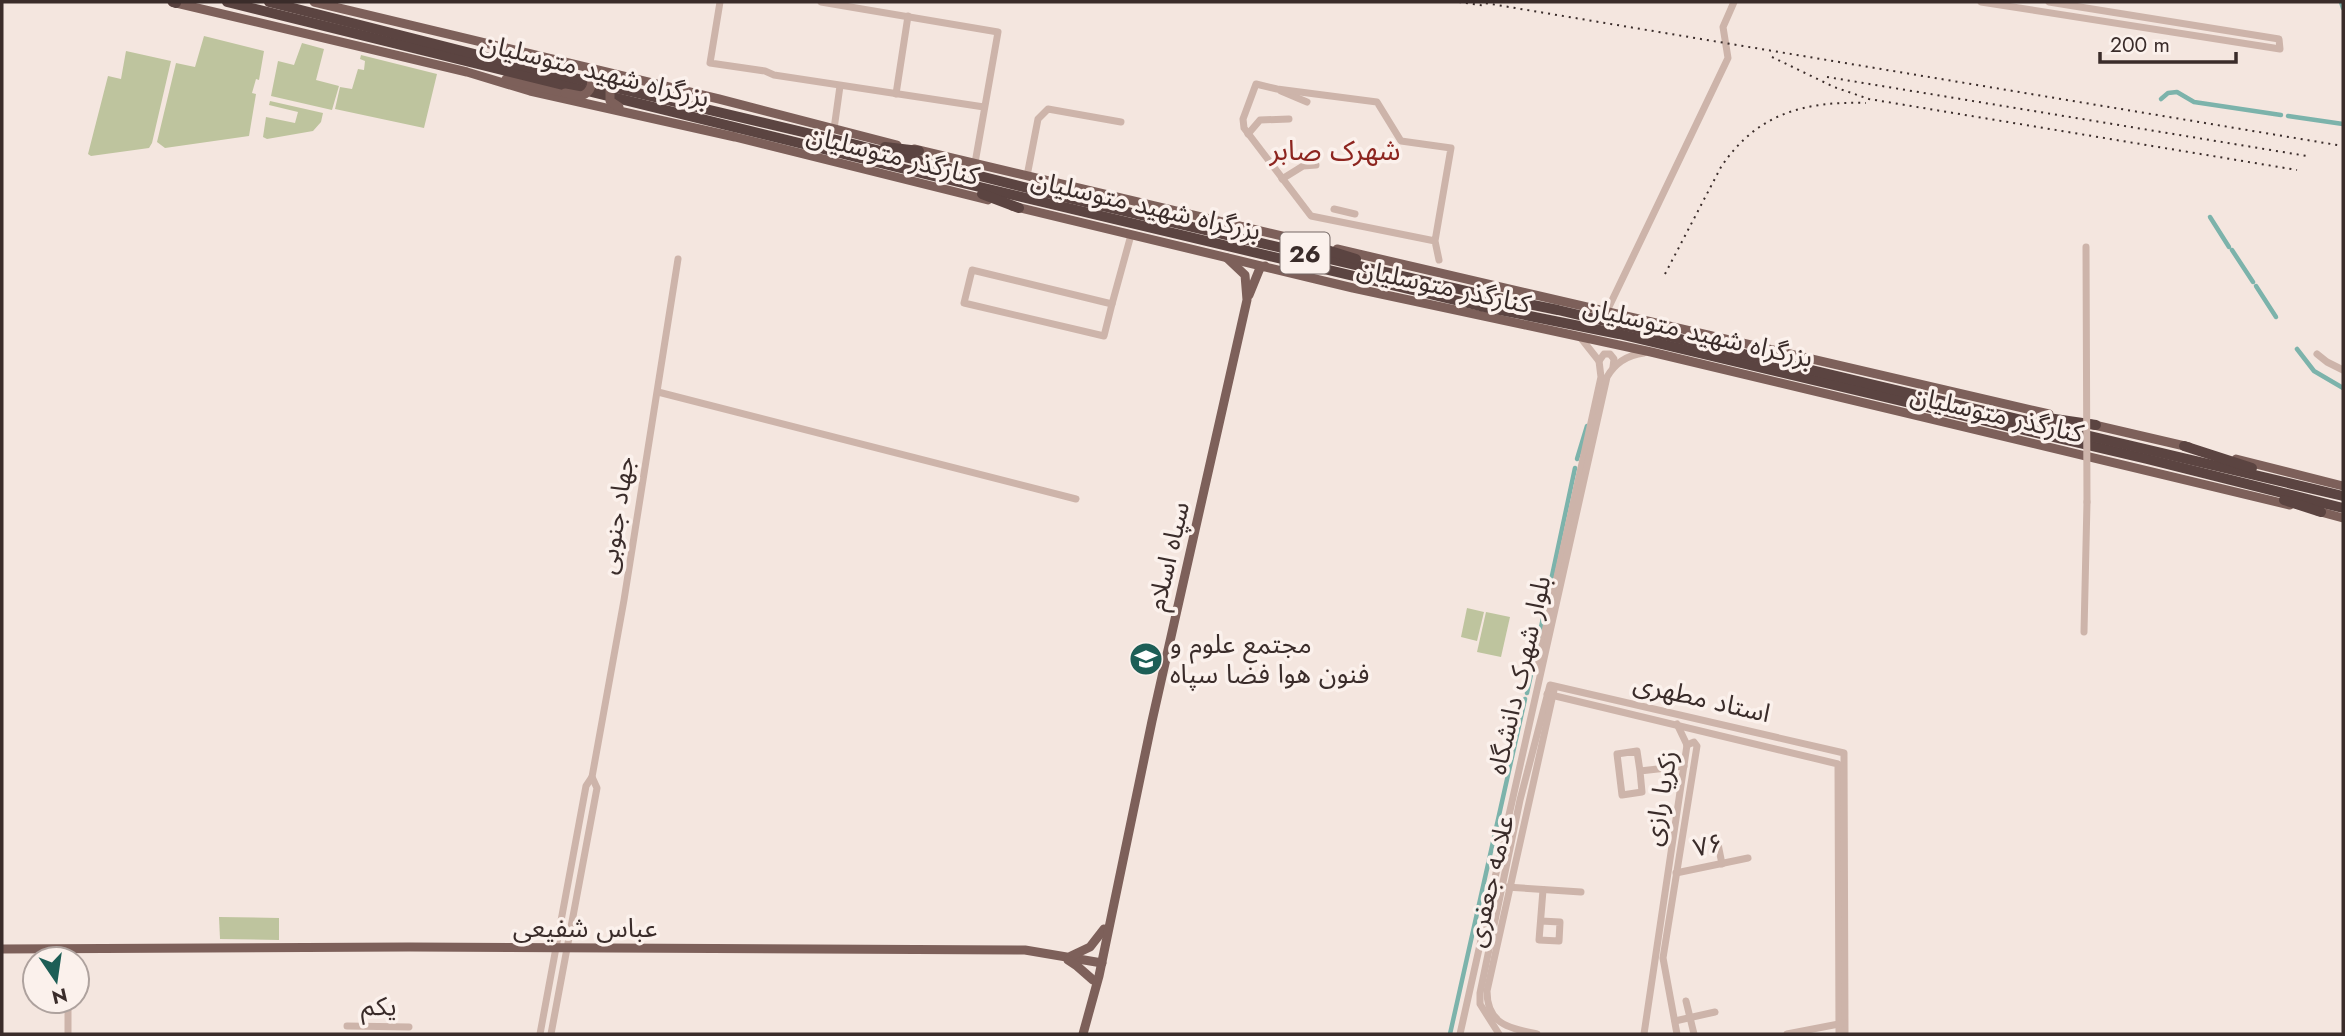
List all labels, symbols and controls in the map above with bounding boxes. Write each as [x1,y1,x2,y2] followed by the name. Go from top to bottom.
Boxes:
[2100,21,2236,65] scale bar
[477,23,713,117] street label: بزرگراه شهید متوسلیان
[2110,30,2170,60] text: 200 m
[803,115,983,195] street label: کنارگذر متوسلیان
[1268,130,1401,171] district label: شهرک صابر
[1028,160,1264,250] street label: بزرگراه شهید متوسلیان
[1280,232,1330,274] road number: 26
[1354,249,1535,323] street label: کنارگذر متوسلیان
[1580,287,1816,377] street label: بزرگراه شهید متوسلیان
[1907,376,2088,452] street label: کنارگذر متوسلیان
[588,453,644,577] street label: جهاد جنوبی
[1137,498,1200,614] street label: سپاه اسلام
[1478,572,1560,778] street label: بلوار شهرک دانشگاه
[1170,625,1369,693] place label: مجتمع علوم و فنون هوا فضا سپاه
[1127,640,1165,678] school or university icon: مجتمع علوم و فنون هوا فضا سپاه
[1630,664,1774,732] street label: استاد مطهری
[1633,747,1687,849] street label: زکریا رازی
[1456,811,1524,951] street label: علامه جعفری
[1689,823,1727,867] street label: ۷۶
[513,909,657,947] street label: عباس شفیعی
[21,945,91,1015] north arrow
[49,981,70,1011] text: N
[361,987,397,1026] street label: یکم

